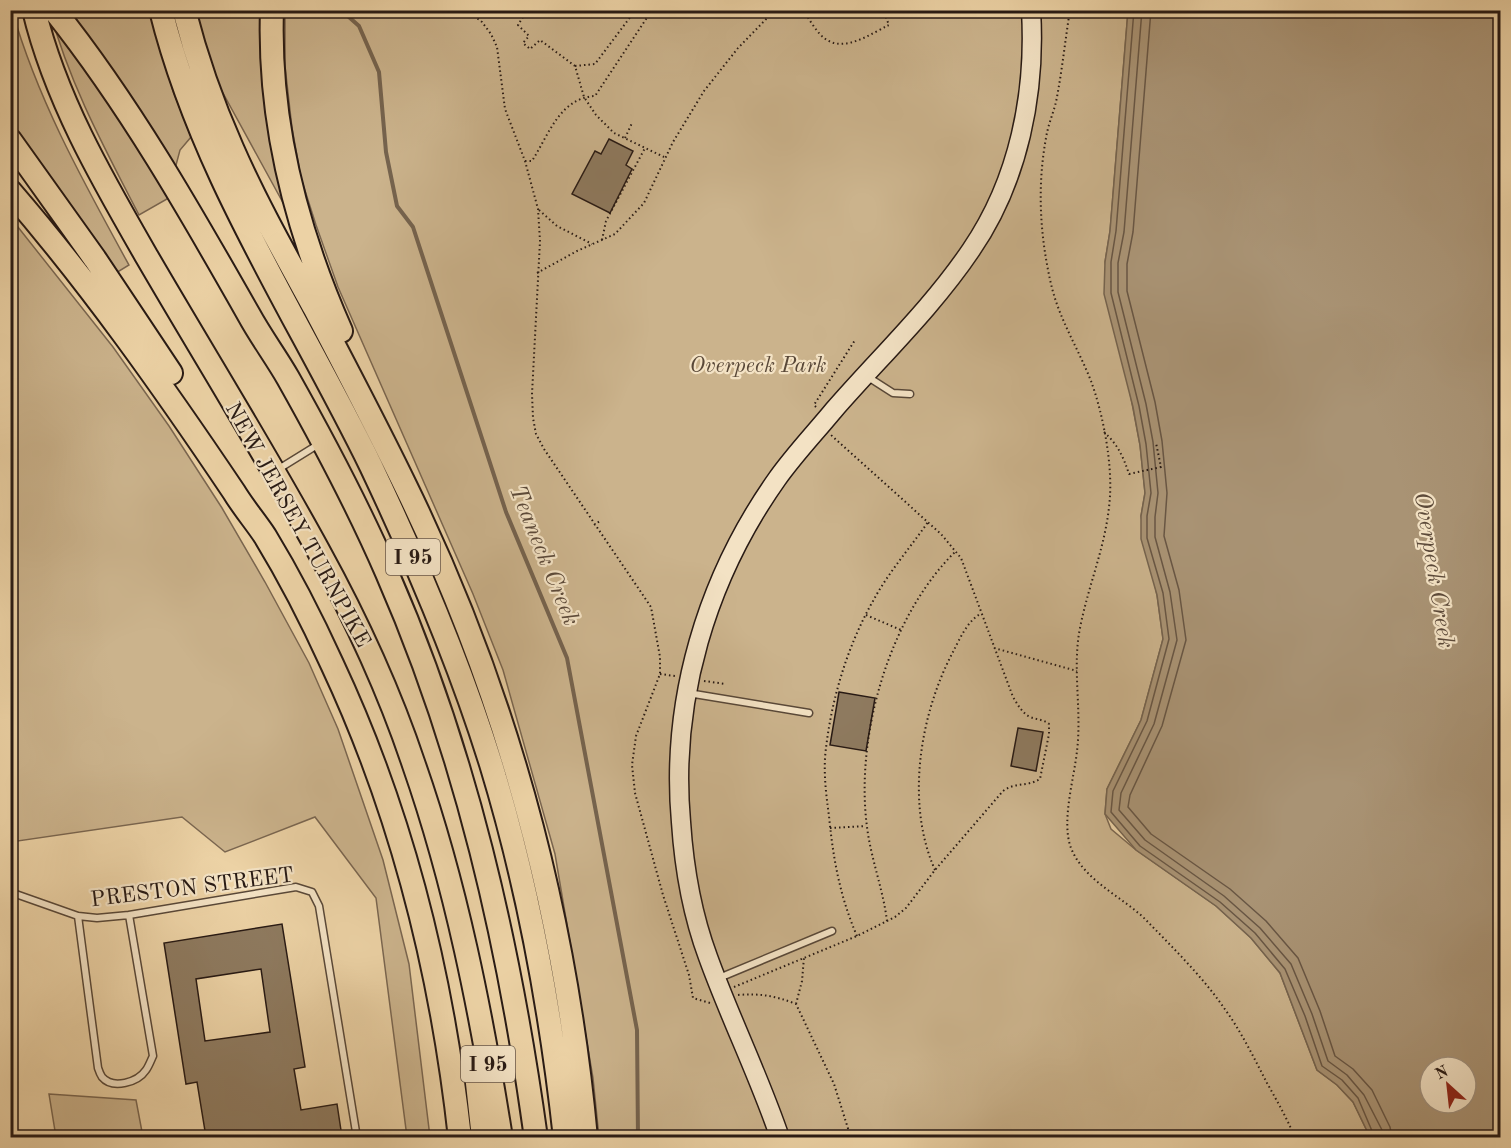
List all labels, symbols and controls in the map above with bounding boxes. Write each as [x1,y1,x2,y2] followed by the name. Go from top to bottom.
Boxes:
[689,355,827,377] park label: Overpeck Park
[221,399,374,651] street label: NEW JERSEY TURNPIKE
[504,482,582,629] water label: Teaneck Creek
[1409,490,1457,650] water label: Overpeck Creek
[386,539,440,575] road number: I 95
[89,865,295,911] street label: PRESTON STREET
[461,1046,515,1082] road number: I 95
[1418,1055,1478,1115] north arrow
[1433,1063,1452,1083] text: N

